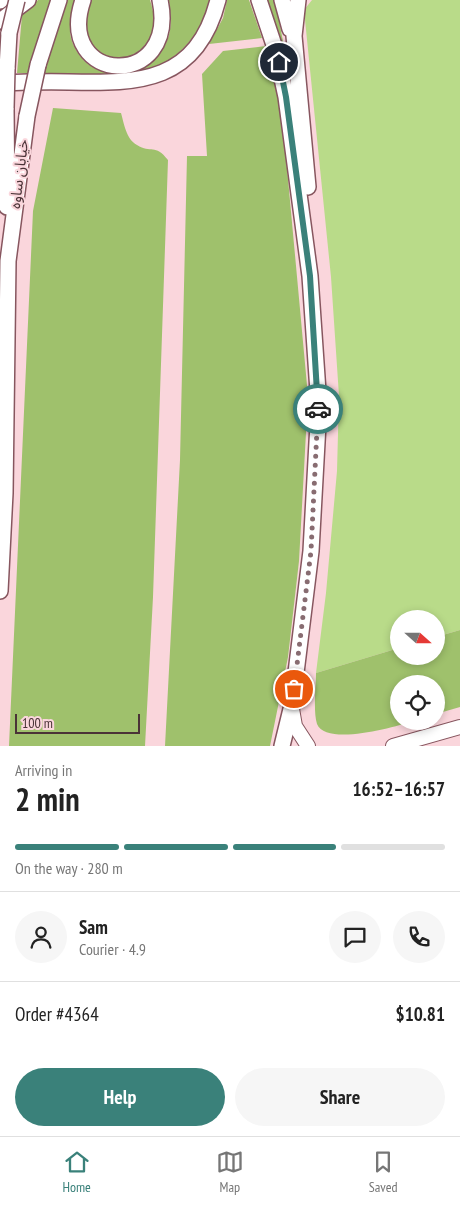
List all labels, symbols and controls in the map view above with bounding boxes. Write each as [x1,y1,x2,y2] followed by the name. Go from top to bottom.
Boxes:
[258,41,300,83] pin
[265,48,293,76] icon: home
[5,138,32,210] street label: خیابان ساوه
[293,384,343,434] courier
[304,395,332,423] icon: car
[390,610,445,665] north arrow
[390,610,445,730] map controls
[273,668,315,710] pin
[280,675,308,703] icon: bag
[390,675,445,730] button: locate
[15,711,140,734] scale bar
[22,714,53,732] text: 100 m
[15,760,72,780] text: Arriving in
[352,777,445,801] text: 16:52–16:57
[15,778,80,820] text: 2 min
[15,858,123,878] text: On the way · 280 m
[15,911,67,963] button: person
[329,911,381,963] button: chat
[393,911,445,963] button: phone
[79,915,108,939] text: Sam
[79,939,146,959] text: Courier · 4.9
[15,1002,99,1026] text: Order #4364
[396,1002,445,1026] text: $10.81
[15,1068,225,1126] button: Help
[235,1068,445,1126] button: Share
[62,1148,91,1196] tab: Home
[216,1148,244,1196] tab: Map
[369,1148,398,1196] tab: Saved

